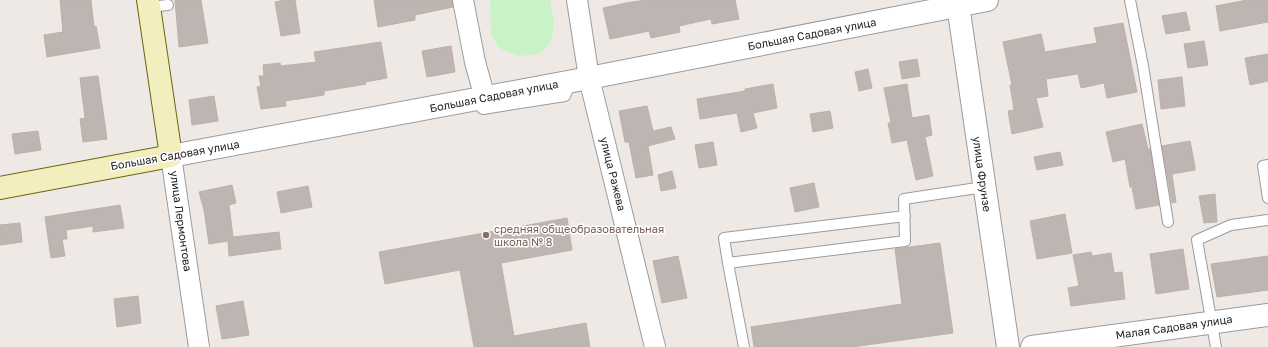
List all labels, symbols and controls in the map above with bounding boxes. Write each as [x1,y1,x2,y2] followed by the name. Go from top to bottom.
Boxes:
[746,15,877,52] street label: Большая Садовая улица
[428,77,559,114] street label: Большая Садовая улица
[971,135,994,212] street label: улица Фрунзе
[598,136,629,212] street label: улица Ражева
[109,137,240,172] street label: Большая Садовая улица
[168,170,195,272] street label: улица Лермонтова
[494,222,664,248] place label: средняя общеобразовательная школа № 8
[481,230,491,240] marker: средняя общеобразовательная школа № 8
[1115,312,1233,341] street label: Малая Садовая улица

